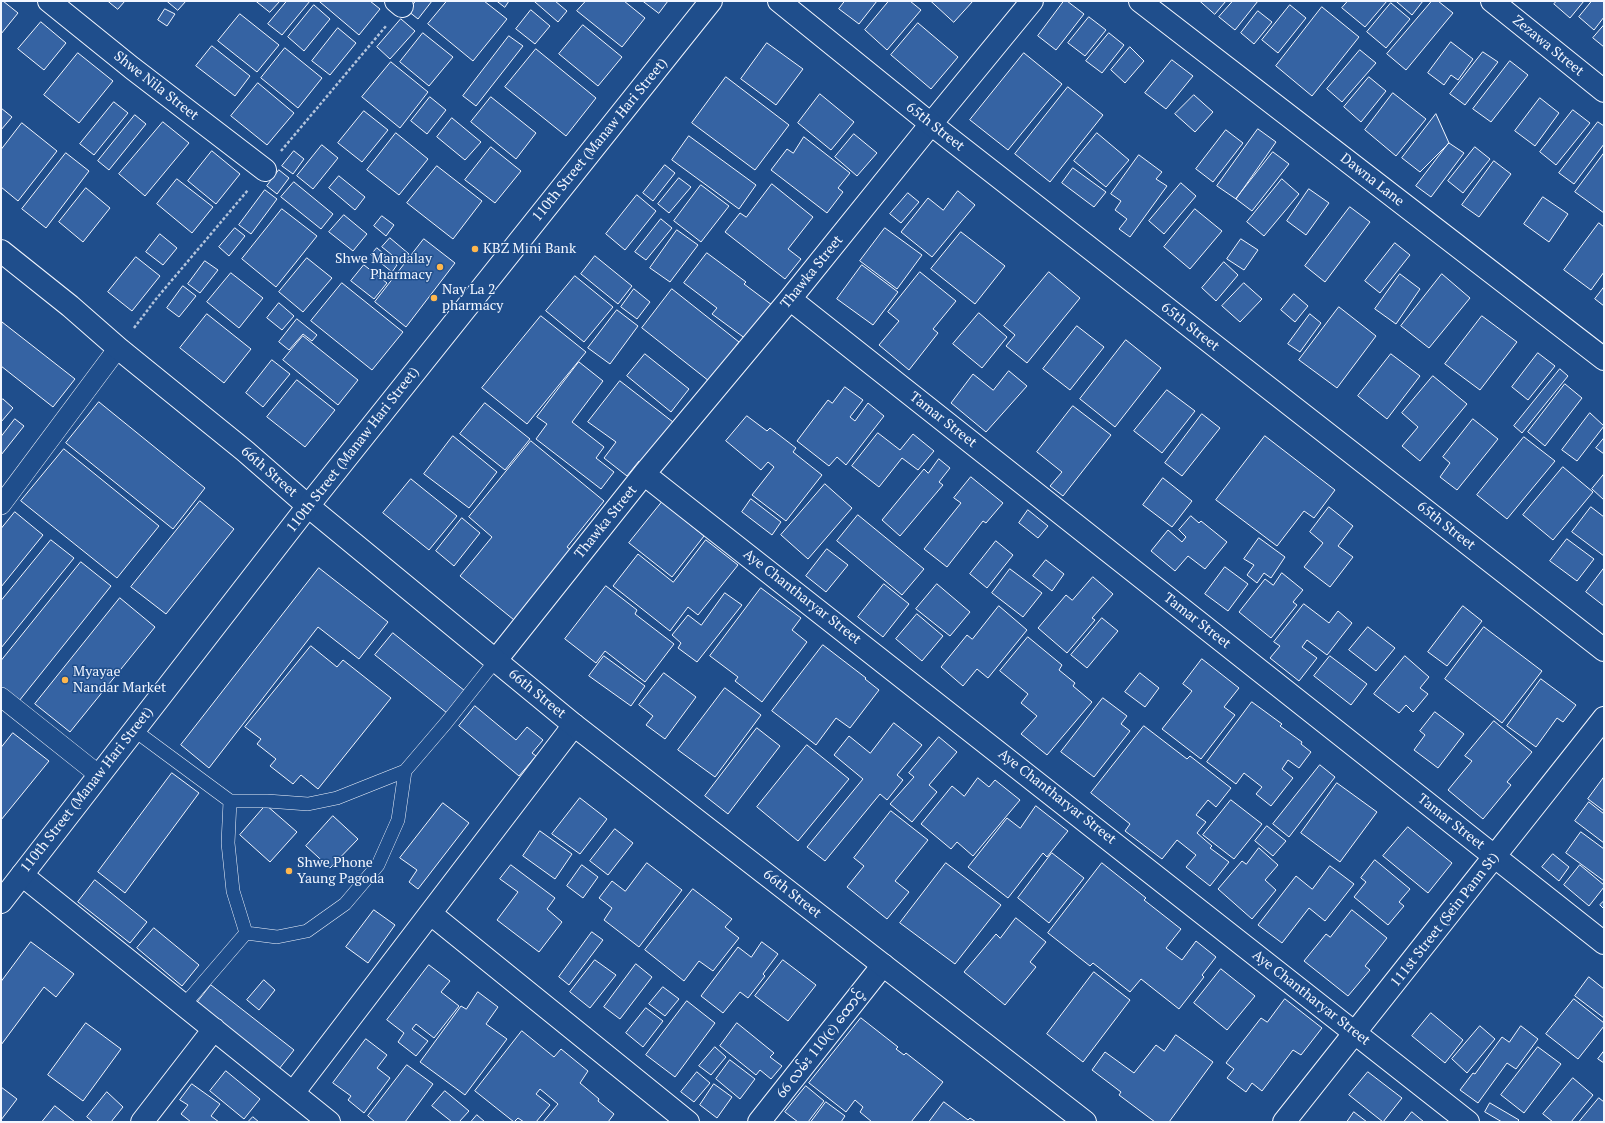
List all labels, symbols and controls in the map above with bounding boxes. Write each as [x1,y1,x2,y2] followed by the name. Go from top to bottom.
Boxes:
[1509,12,1587,80] street label: Zezawa Street
[110,48,202,124] street label: Shwe Nila Street
[529,55,671,225] street label: 110th Street (Manaw Hari Street)
[903,99,967,155] street label: 65th Street
[1337,150,1407,210] street label: Dawna Lane
[777,232,847,312] street label: Thawka Street
[483,241,576,257] place label: KBZ Mini Bank
[470,244,480,254] marker: KBZ Mini Bank
[335,251,432,284] place label: Shwe Mandalay Pharmacy
[435,262,445,272] marker: Shwe Mandalay Pharmacy
[442,282,503,314] place label: Nay La 2 pharmacy
[429,293,439,303] marker: Nay La 2 pharmacy
[1158,299,1222,355] street label: 65th Street
[283,364,423,536] street label: 110th Street (Manaw Hari Street)
[906,389,980,451] street label: Tamar Street
[237,443,301,501] street label: 66th Street
[571,482,641,562] street label: Thawka Street
[1414,498,1478,554] street label: 65th Street
[740,546,864,648] street label: Aye Chantharyar Street
[1160,590,1234,652] street label: Tamar Street
[73,664,166,696] place label: Myayae Nandar Market
[505,666,569,722] street label: 66th Street
[60,675,70,685] marker: Myayae Nandar Market
[17,704,157,876] street label: 110th Street (Manaw Hari Street)
[995,746,1119,848] street label: Aye Chantharyar Street
[1414,791,1488,853] street label: Tamar Street
[1387,849,1503,991] street label: 111st Street (Sein Pann St)
[297,855,384,888] place label: Shwe Phone Yaung Pagoda
[284,866,294,876] marker: Shwe Phone Yaung Pagoda
[760,866,824,922] street label: 66th Street
[1249,947,1373,1049] street label: Aye Chantharyar Street
[773,986,869,1102] street label: 66 လမ်း 110(c) ထောင့်

